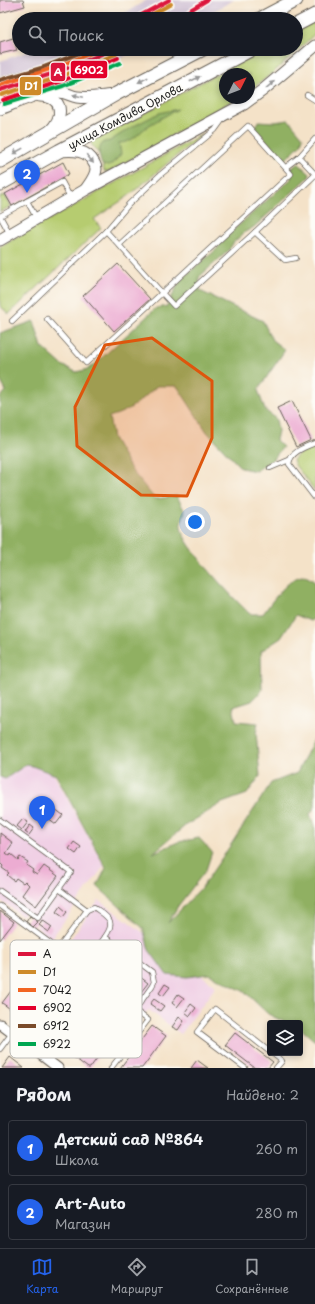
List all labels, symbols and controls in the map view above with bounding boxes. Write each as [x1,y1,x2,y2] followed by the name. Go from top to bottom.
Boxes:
[12,12,303,56] search box
[26,23,48,45] icon: search
[58,23,104,46] text: Поиск
[70,60,108,79] line badge: 6902
[74,61,104,78] text: 6902
[50,62,66,82] line badge: A
[54,63,63,80] text: A
[219,68,255,104] north arrow
[19,76,42,96] line badge: D1
[189,76,200,83] one-way arrow
[24,77,38,94] text: D1
[138,77,149,83] one-way arrow
[65,78,186,154] street label: улица Комдива Орлова
[265,80,275,89] one-way arrow
[72,93,84,99] one-way arrow
[12,147,24,154] one-way arrow
[86,154,95,165] one-way arrow
[14,160,40,193] pin: 2
[185,512,205,532] your location
[29,796,55,829] pin: 1
[10,940,142,1058] legend
[43,945,52,962] text: A
[43,963,56,980] text: D1
[43,981,72,998] text: 7042
[43,999,72,1016] text: 6902
[43,1017,70,1034] text: 6912
[267,1020,303,1056] map controls
[267,1020,303,1056] button: layers
[43,1035,71,1052] text: 6922
[16,1081,71,1107] text: Рядом
[226,1085,299,1104] text: Найдено: 2
[55,1127,203,1150] text: Детский сад №864
[27,1139,33,1158] text: 1
[256,1139,298,1158] text: 260 m
[55,1150,99,1169] text: Школа
[55,1191,126,1214] text: Art-Auto
[25,1203,35,1222] text: 2
[256,1203,298,1222] text: 280 m
[55,1214,111,1233] text: Магазин
[26,1256,58,1297] tab: Карта
[111,1256,163,1297] tab: Маршрут
[215,1256,289,1297] tab: Сохранённые

